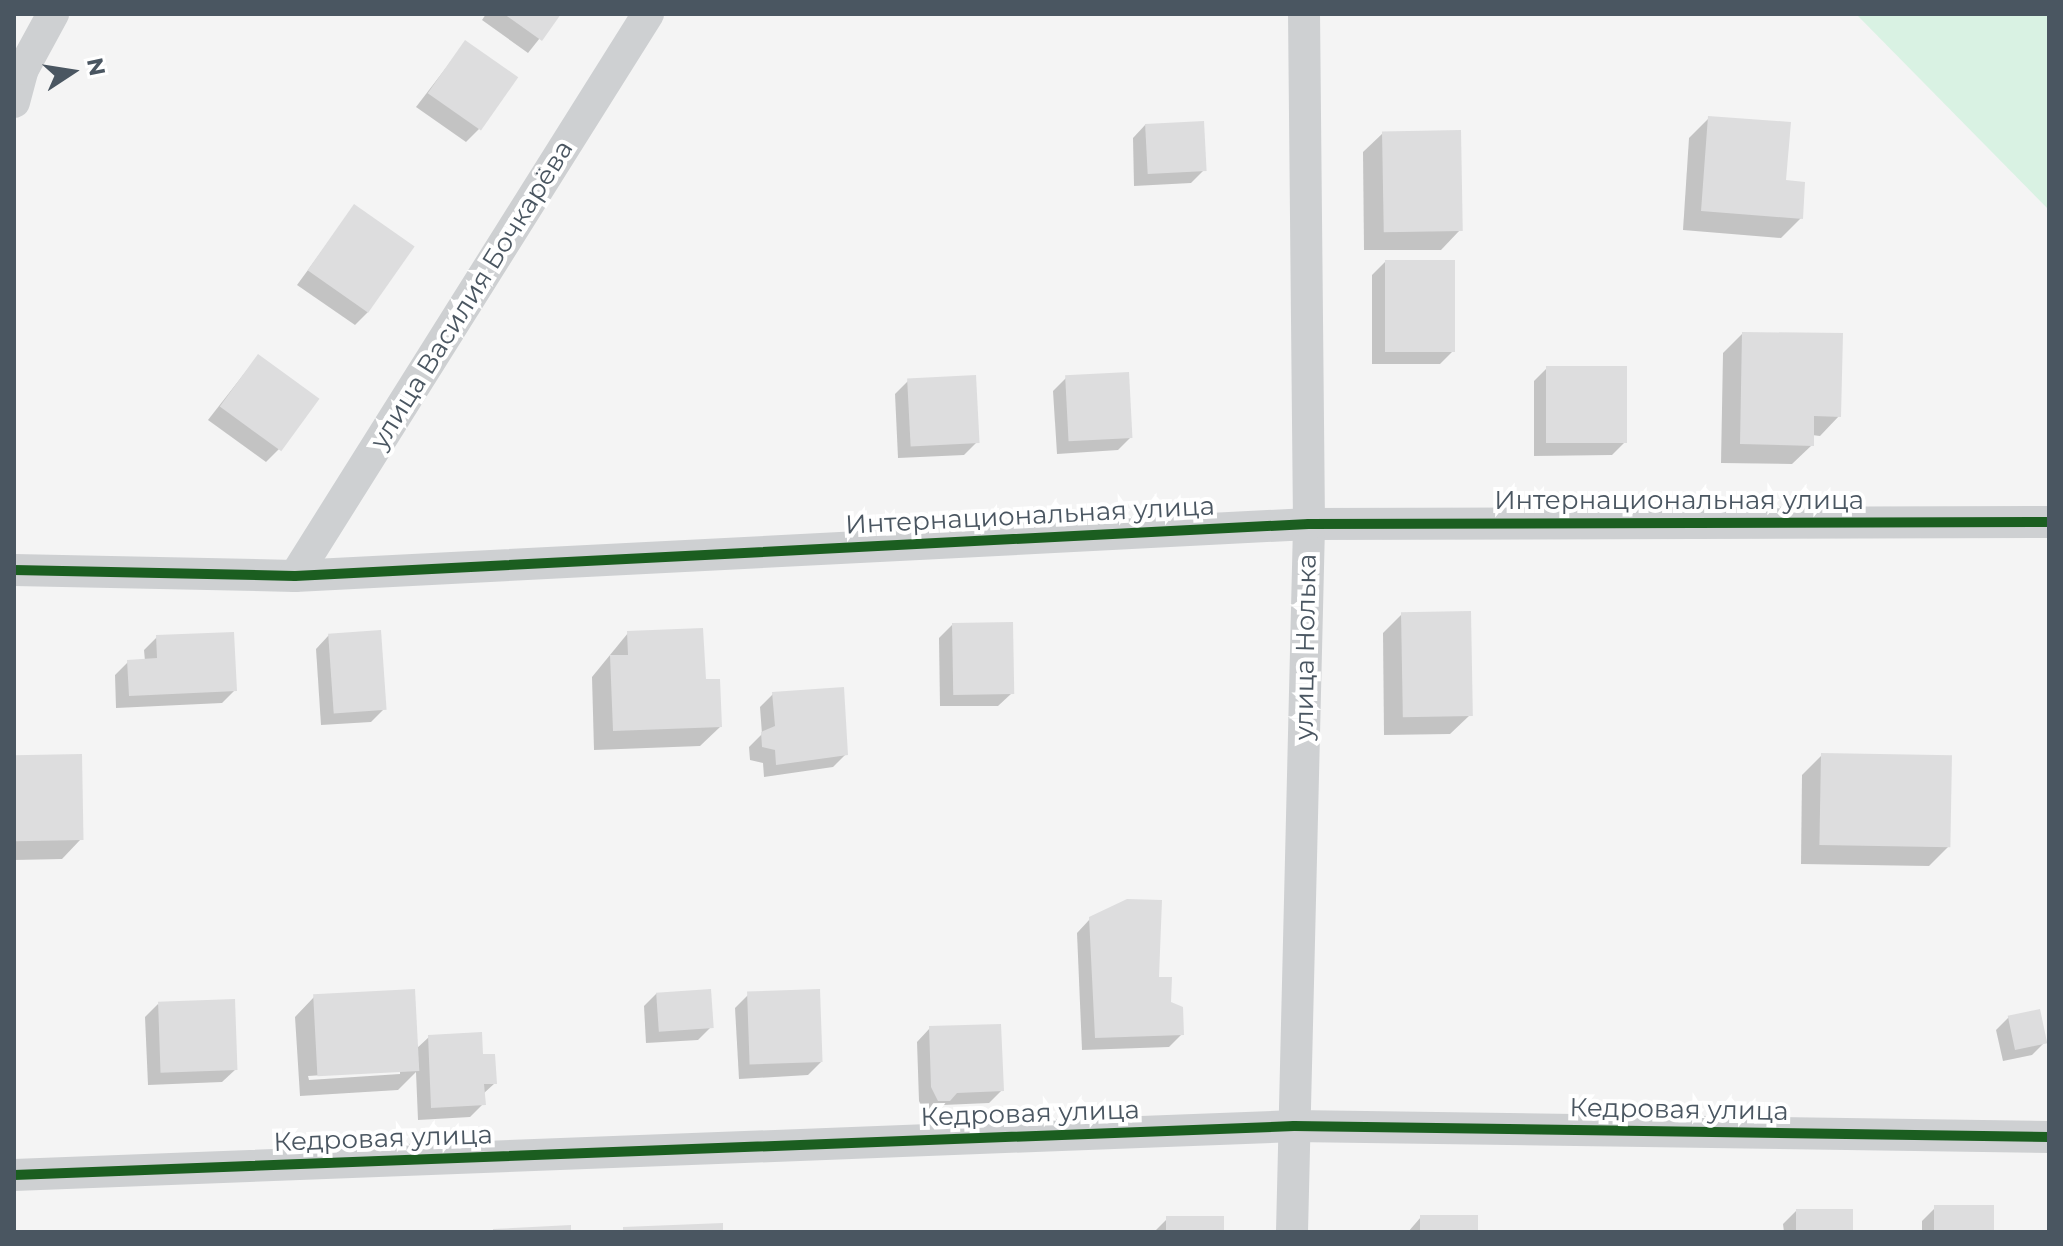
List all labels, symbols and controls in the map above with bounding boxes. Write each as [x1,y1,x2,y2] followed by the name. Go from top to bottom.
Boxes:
[32,32,112,112] north arrow
[81,55,111,78] text: N
[364,135,580,455] street label: улица Василия Бочкарёва
[1494,485,1864,517] street label: Интернациональная улица
[845,491,1215,541] street label: Интернациональная улица
[1289,553,1323,741] street label: улица Нолька
[1569,1092,1789,1128] street label: Кедровая улица
[920,1095,1140,1133] street label: Кедровая улица
[273,1120,493,1158] street label: Кедровая улица

